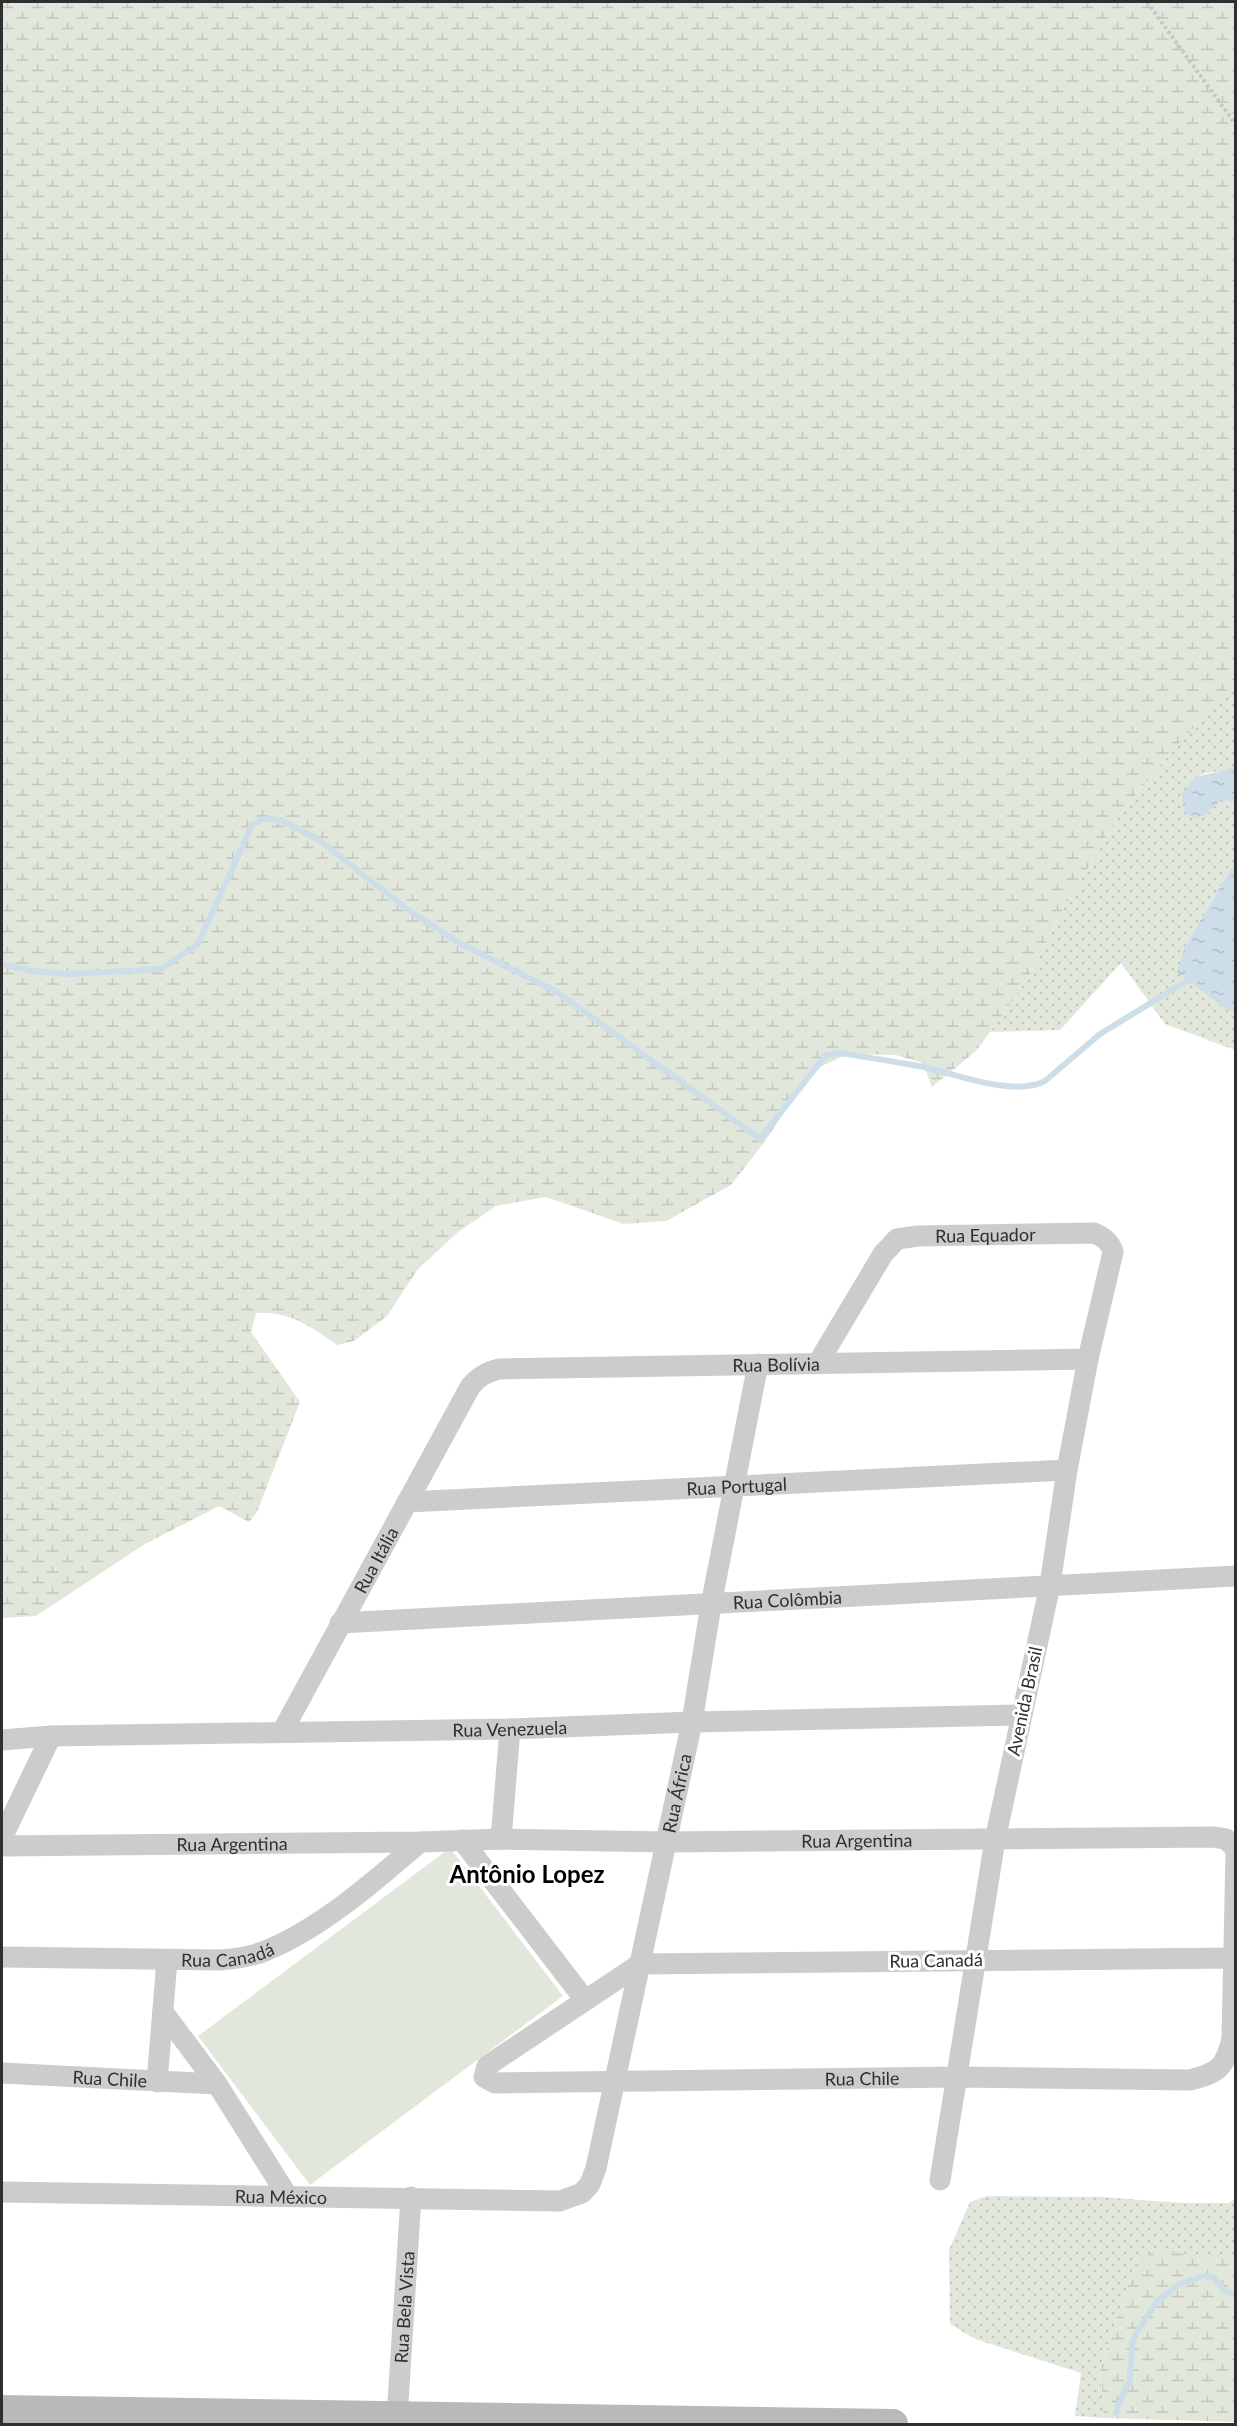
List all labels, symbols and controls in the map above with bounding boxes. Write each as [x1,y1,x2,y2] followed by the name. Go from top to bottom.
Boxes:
[935,1223,1036,1247] street label: Rua Equador
[732,1353,820,1376] street label: Rua Bolívia
[686,1473,787,1499] street label: Rua Portugal
[349,1523,403,1597] street label: Rua Itália
[732,1586,843,1613] street label: Rua Colômbia
[1002,1644,1046,1758] street label: Avenida Brasil
[452,1716,568,1741] street label: Rua Venezuela
[657,1752,696,1835] street label: Rua África
[801,1829,913,1852] street label: Rua Argentina
[176,1832,288,1855] street label: Rua Argentina
[449,1859,605,1888] district label: Antônio Lopez
[181,1938,277,1971] street label: Rua Canadá
[889,1948,983,1972] street label: Rua Canadá
[72,2066,148,2091] street label: Rua Chile
[825,2067,900,2090] street label: Rua Chile
[235,2185,327,2208] street label: Rua México
[389,2250,419,2364] street label: Rua Bela Vista

